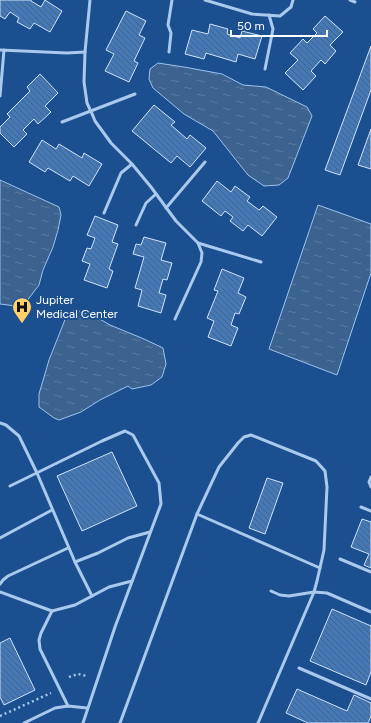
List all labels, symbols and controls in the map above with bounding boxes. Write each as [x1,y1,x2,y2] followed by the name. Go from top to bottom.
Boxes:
[231,12,327,38] scale bar
[237,19,265,33] text: 50 m
[36,293,118,321] place label: Jupiter Medical Center
[11,296,33,324] hospital icon: Jupiter Medical Center

